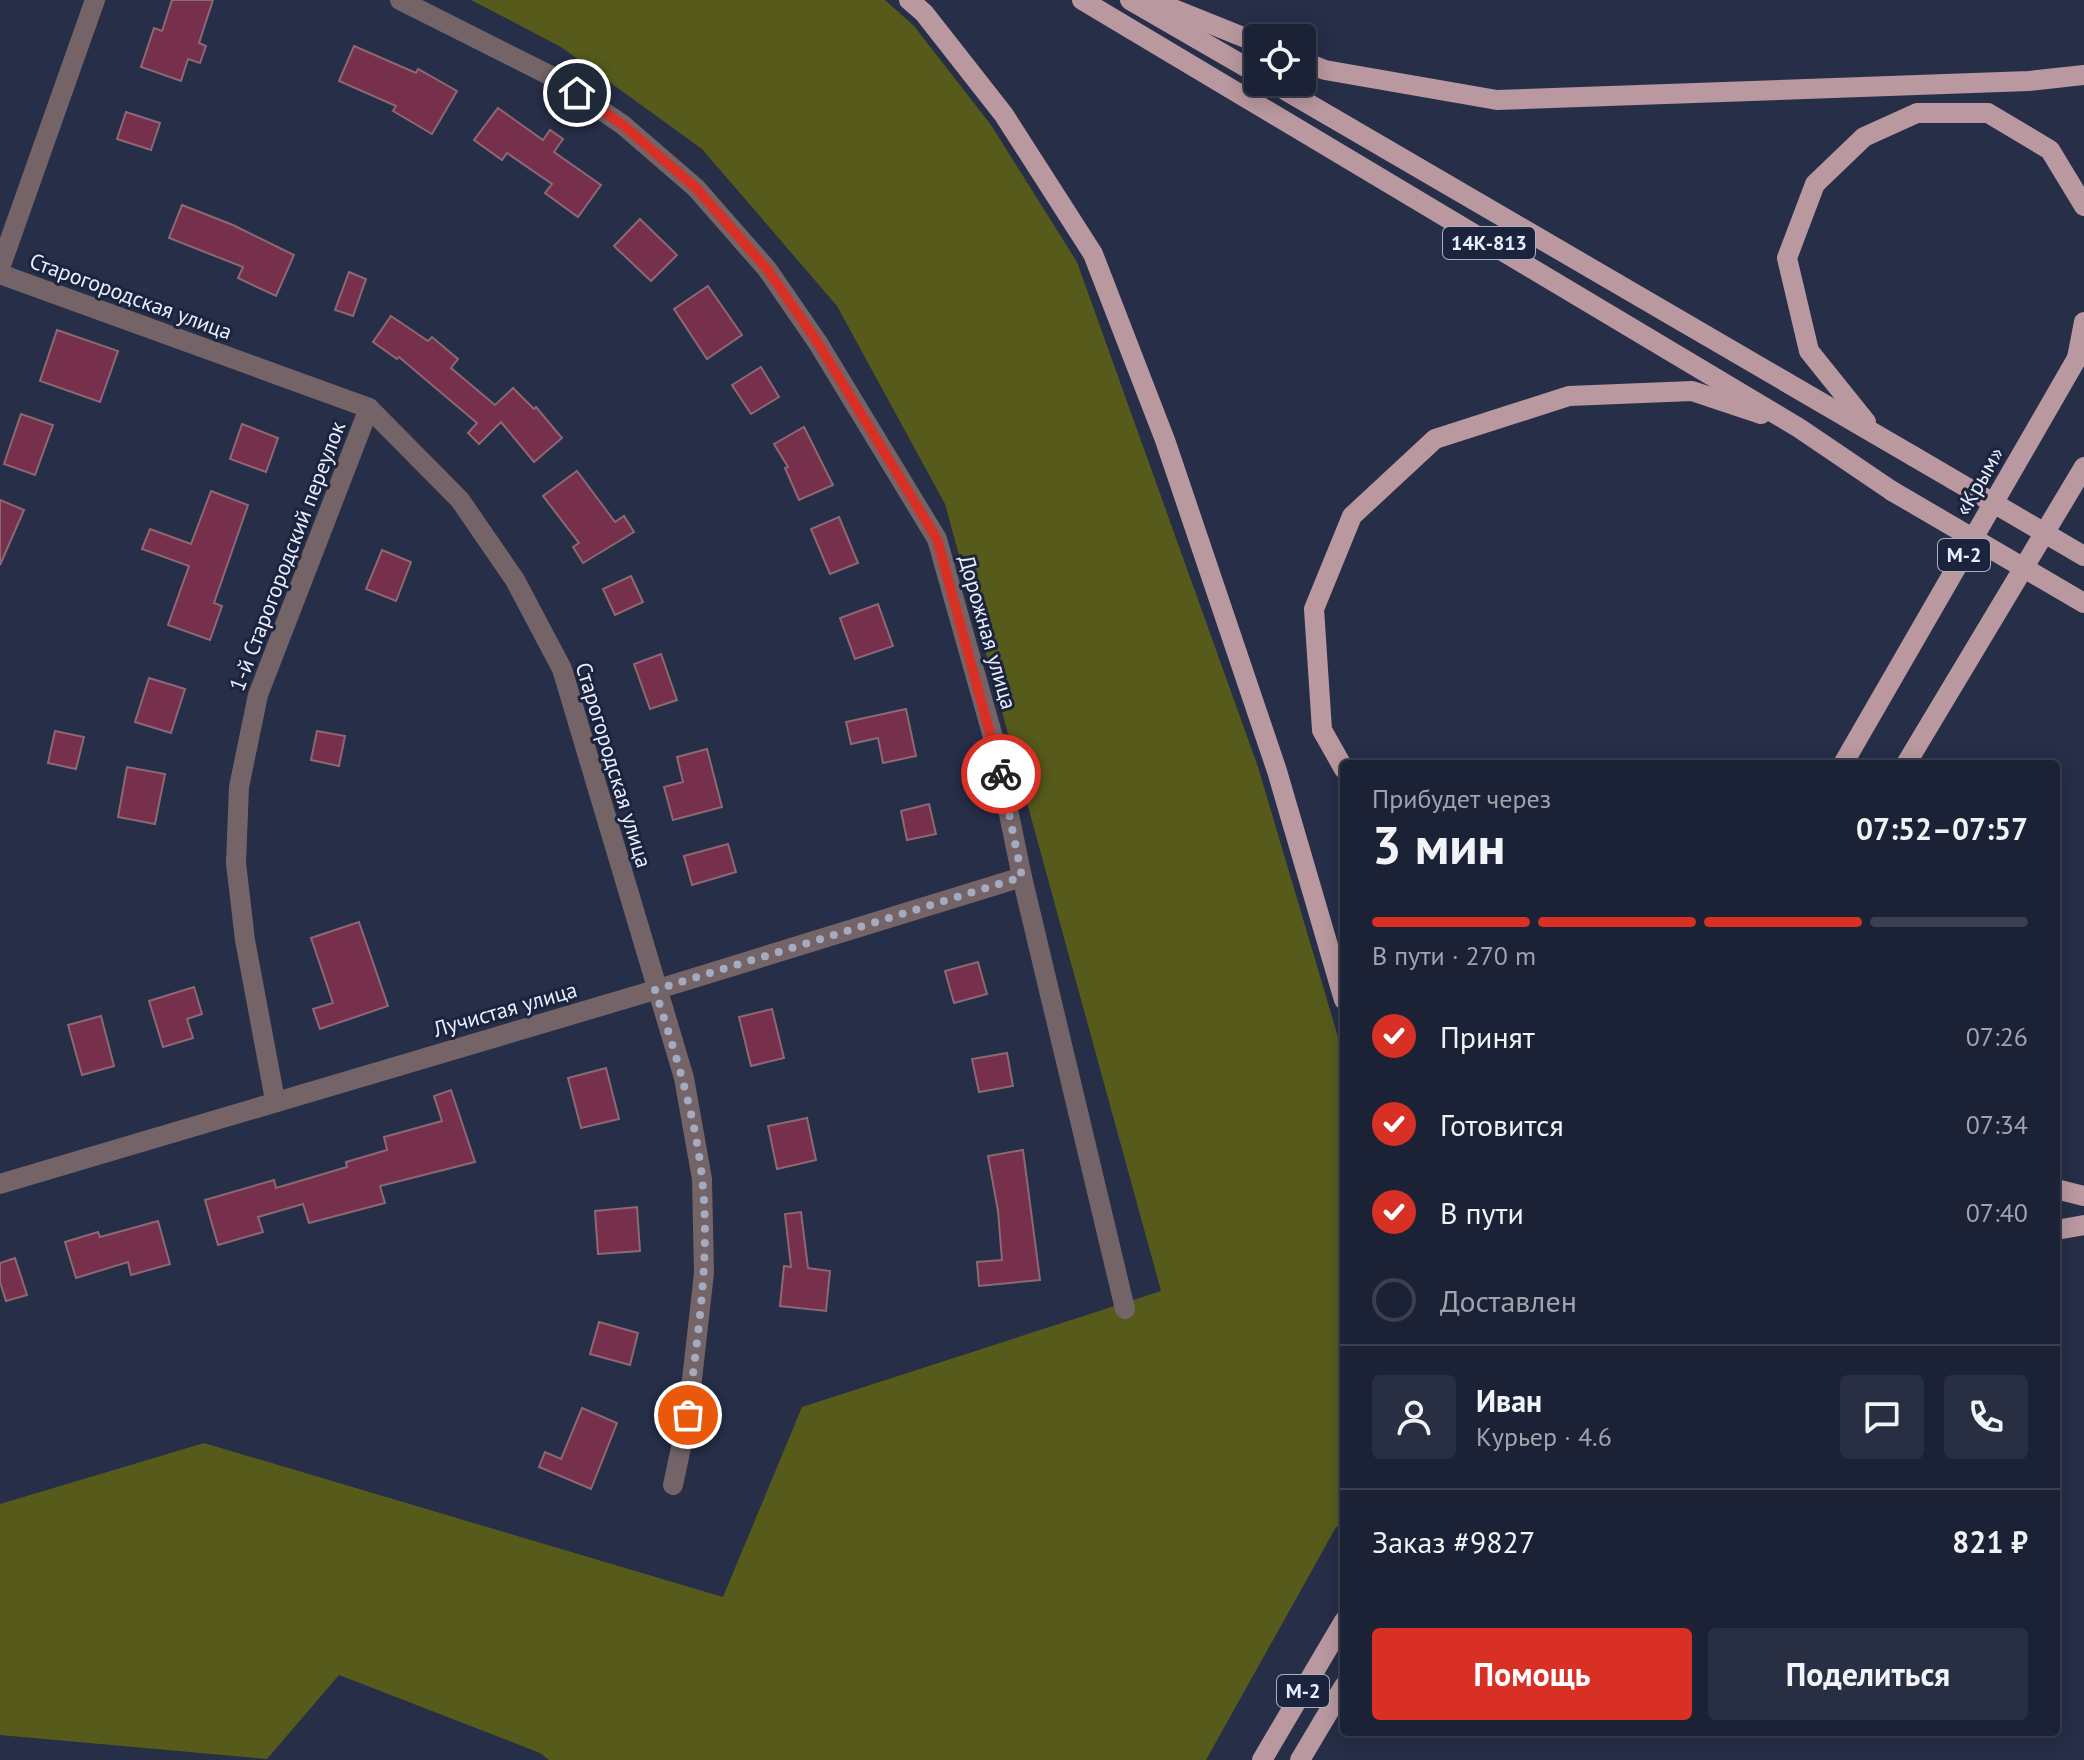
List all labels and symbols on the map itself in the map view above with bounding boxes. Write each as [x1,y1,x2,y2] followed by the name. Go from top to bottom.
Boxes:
[543,59,611,127] pin
[1443,227,1535,259] road number: 14К-813
[26,246,236,346] street label: Старогородская улица
[223,417,352,695] street label: 1-й Старогородский переулок
[1948,441,2010,521] street label: «Крым»
[1938,539,1990,571] road number: М-2
[953,552,1023,712] street label: Дорожная улица
[569,659,659,871] street label: Старогородская улица
[961,734,1041,814] courier
[429,975,580,1043] street label: Лучистая улица
[654,1381,722,1449] pin
[1277,1675,1329,1707] road number: М-2

